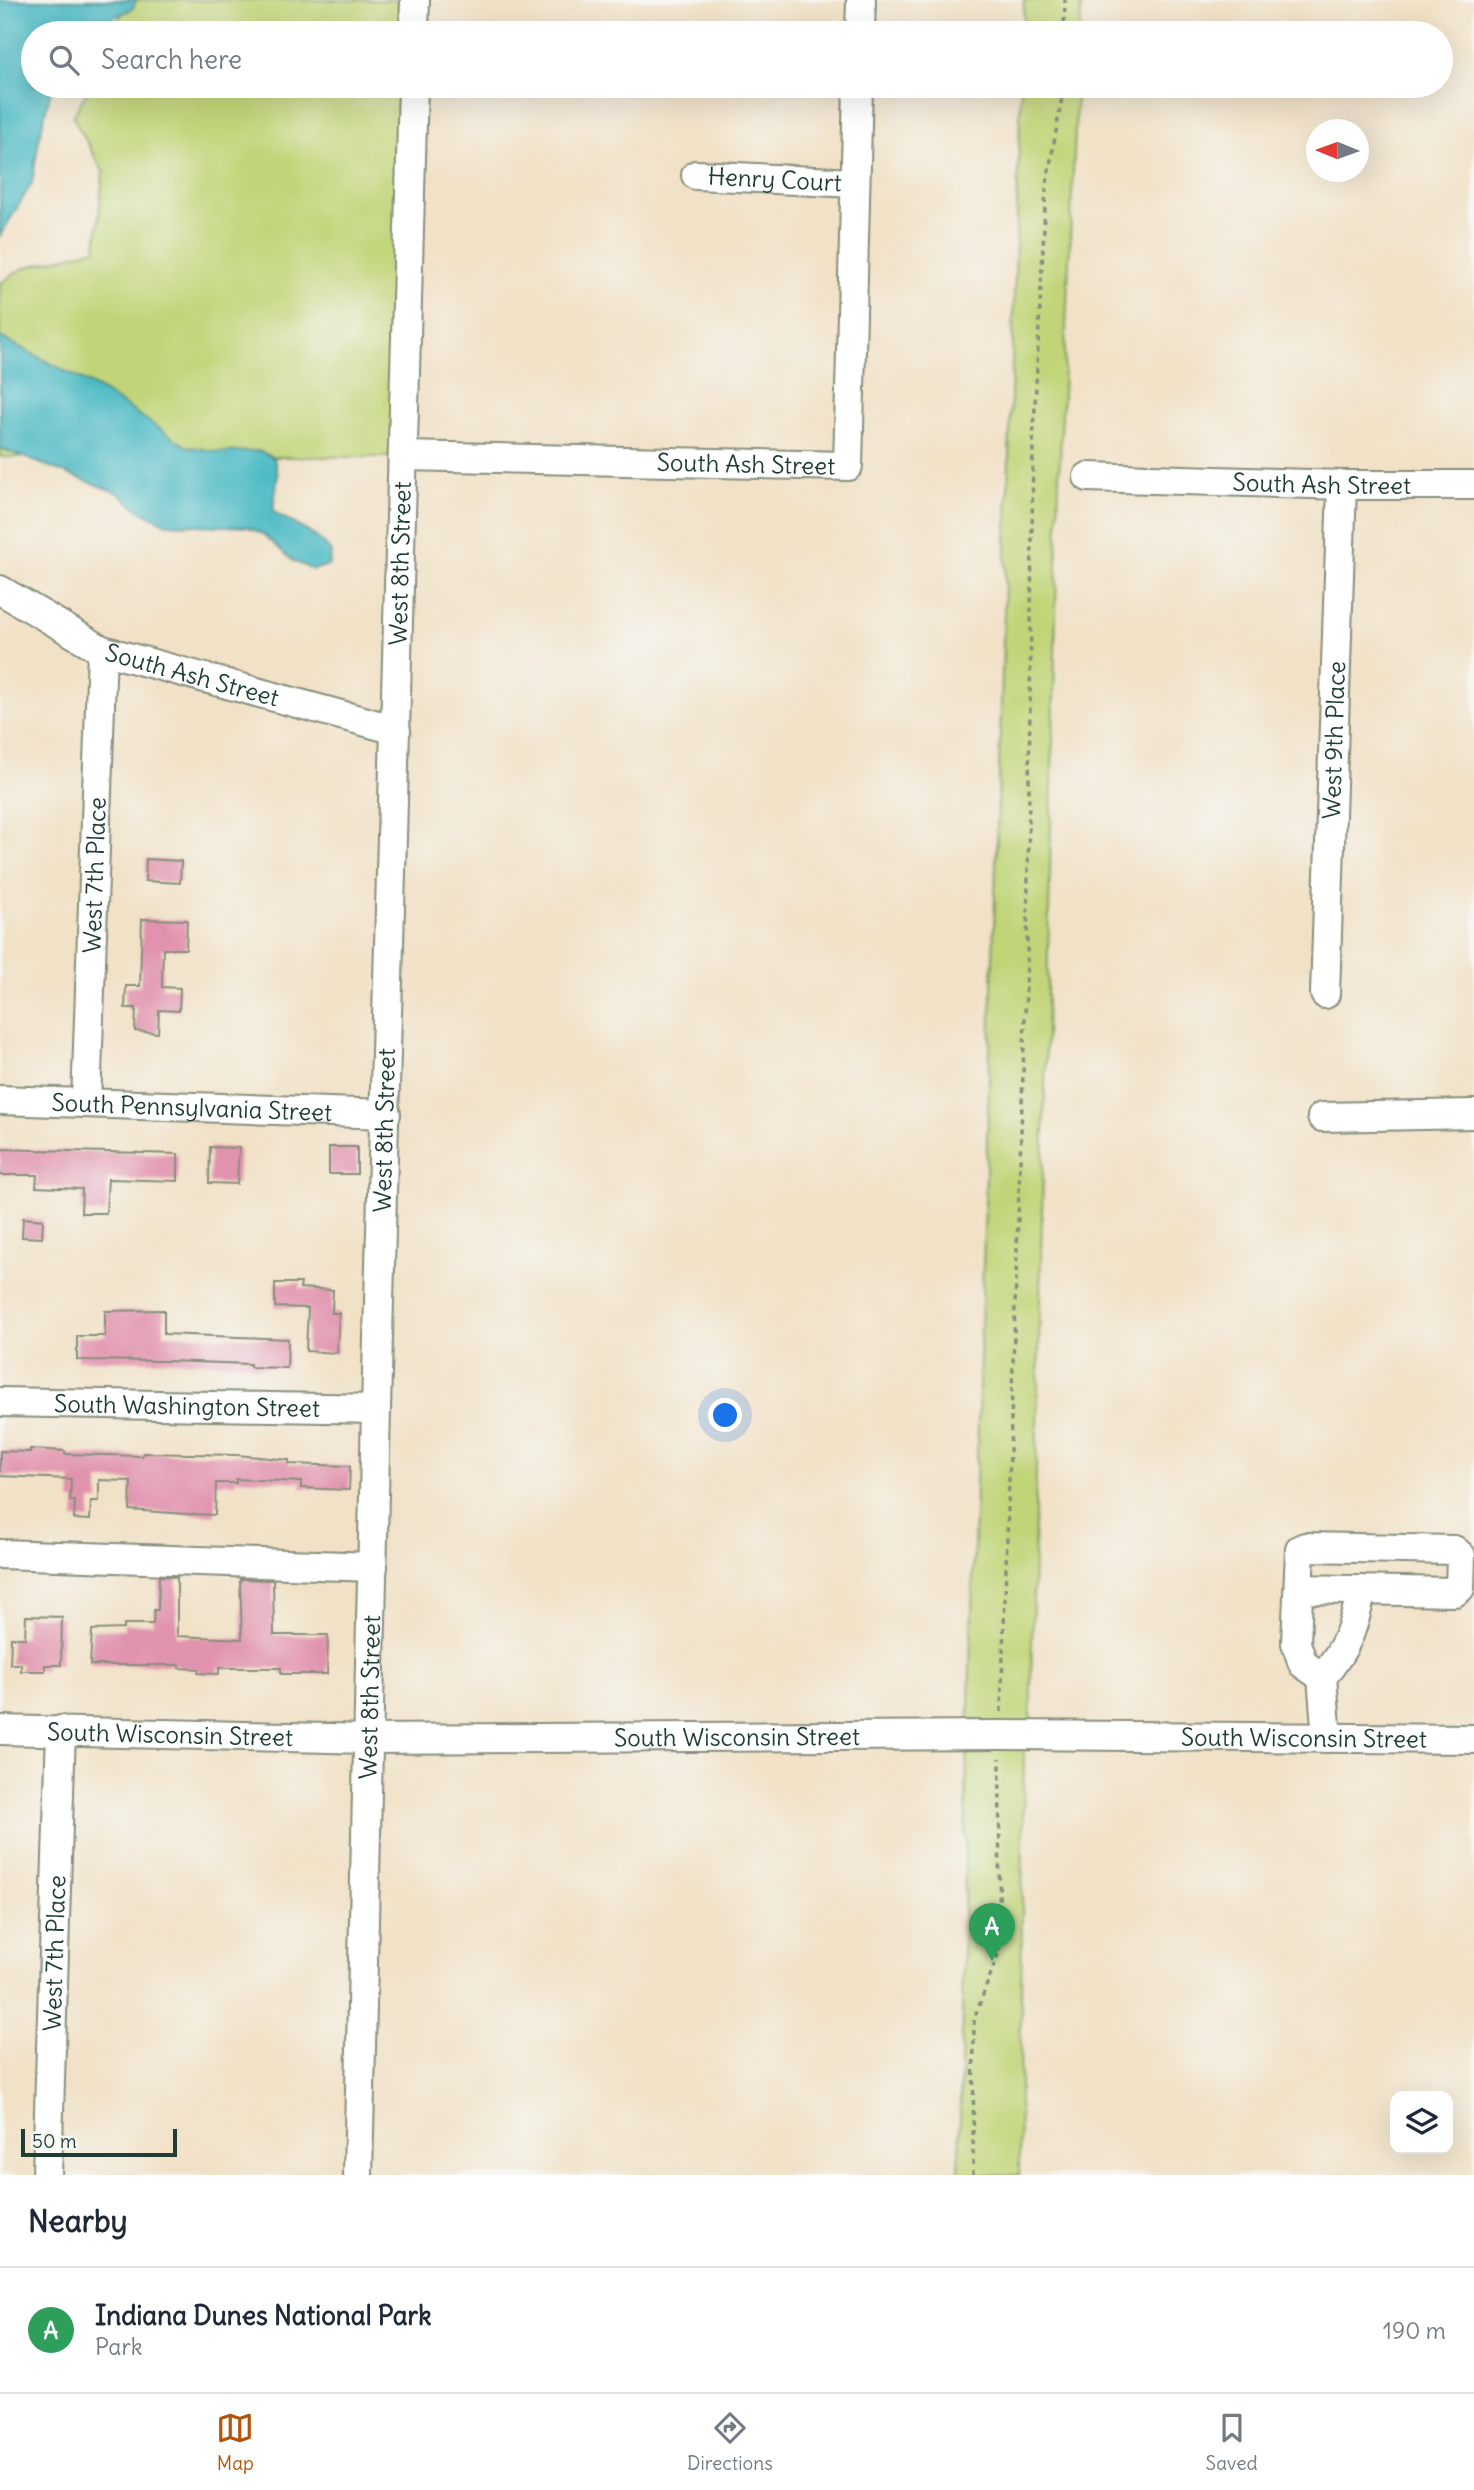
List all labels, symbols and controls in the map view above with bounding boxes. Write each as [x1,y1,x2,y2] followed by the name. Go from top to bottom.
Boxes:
[21,21,1453,98] search box
[45,41,83,79] icon: search
[101,43,242,76] text: Search here
[1306,119,1369,182] north arrow
[707,161,843,197] street label: Henry Court
[656,447,836,481] street label: South Ash Street
[1232,467,1411,500] street label: South Ash Street
[382,481,417,646] street label: West 8th Street
[102,637,282,713] street label: South Ash Street
[1316,661,1351,820] street label: West 9th Place
[76,797,112,954] street label: West 7th Place
[367,1048,401,1213] street label: West 8th Street
[51,1087,333,1127] street label: South Pennsylvania Street
[54,1388,320,1423] street label: South Washington Street
[708,1398,742,1432] your location
[352,1615,386,1780] street label: West 8th Street
[47,1716,293,1752] street label: South Wisconsin Street
[614,1721,860,1752] street label: South Wisconsin Street
[1181,1722,1427,1754] street label: South Wisconsin Street
[37,1875,71,2032] street label: West 7th Place
[969,1903,1015,1961] pin: A
[1390,2091,1453,2154] map controls
[1390,2091,1453,2154] button: layers
[21,2126,177,2158] scale bar
[32,2129,77,2153] text: 50 m
[28,2202,128,2240] text: Nearby
[95,2299,431,2332] text: Indiana Dunes National Park
[44,2316,58,2345] text: A
[1383,2316,1446,2345] text: 190 m
[95,2332,143,2361] text: Park
[216,2409,254,2475] tab: Map
[687,2409,773,2475] tab: Directions
[1206,2409,1258,2475] tab: Saved

